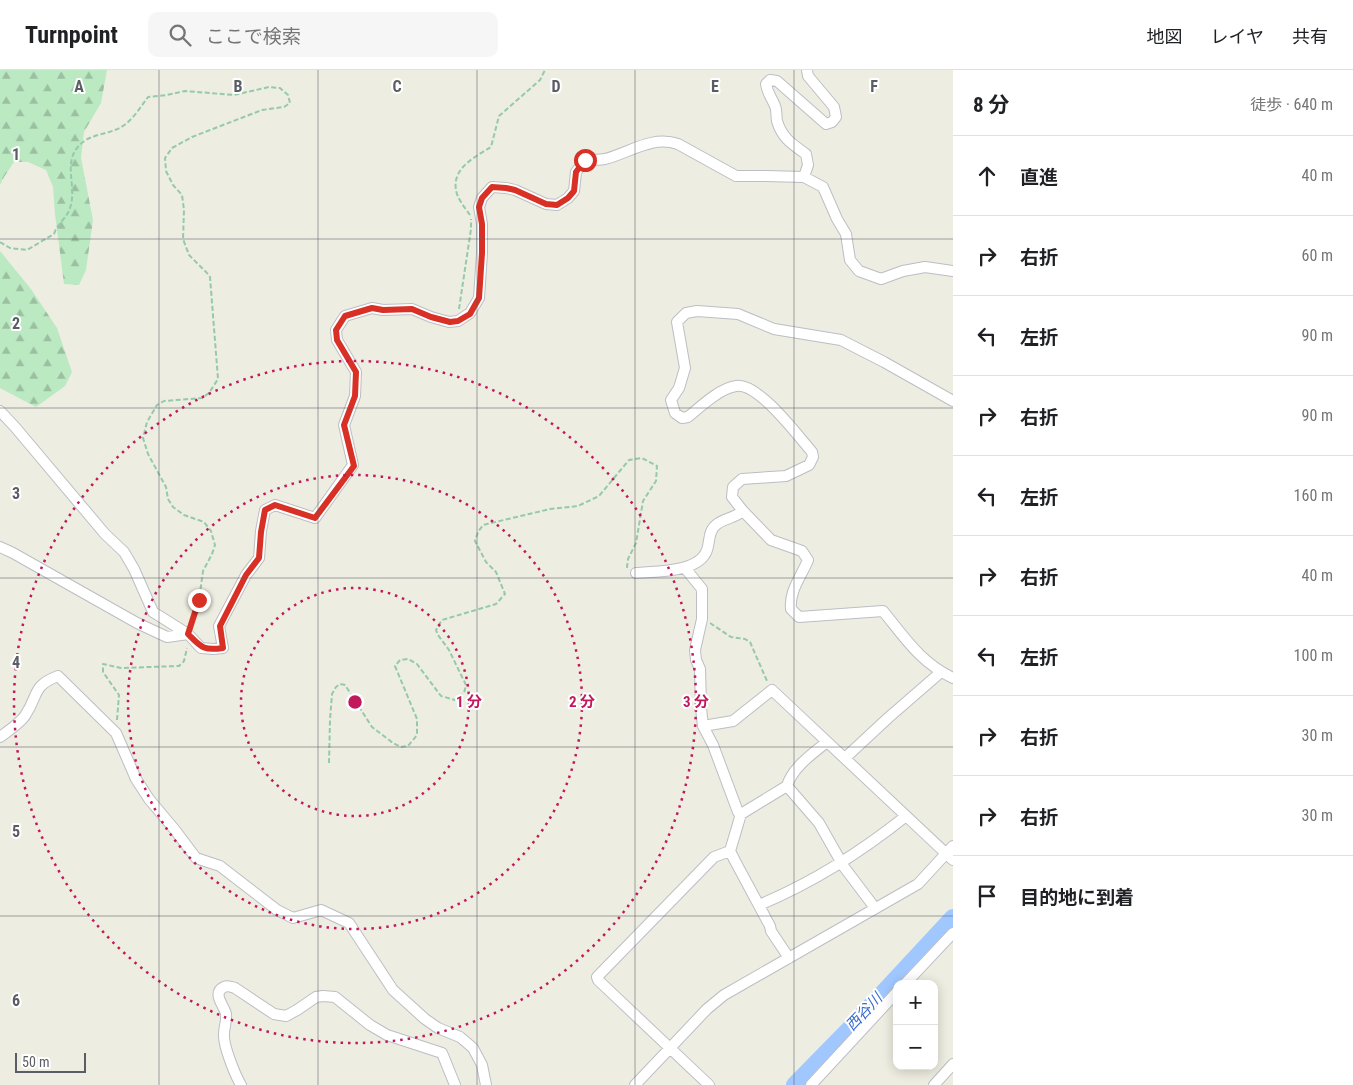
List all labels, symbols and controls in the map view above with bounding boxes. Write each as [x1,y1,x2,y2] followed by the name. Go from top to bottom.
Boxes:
[148,12,498,57] search box
[25,21,118,49] text: Turnpoint
[166,21,194,49] icon: search
[206,25,301,48] text: ここで検索
[1147,26,1183,47] text: 地図
[1211,26,1264,47] text: レイヤ
[1292,26,1328,47] text: 共有
[74,77,84,96] text: A
[234,77,243,96] text: B
[392,77,402,96] text: C
[551,77,561,96] text: D
[711,77,719,96] text: E
[870,77,878,96] text: F
[973,93,1009,117] text: 8 分
[1250,95,1333,114] text: 徒歩 · 640 m
[12,145,20,164] text: 1
[574,149,597,172] route start
[973,162,1001,190] icon: ahead
[1020,166,1058,189] text: 直進
[1301,166,1333,185] text: 40 m
[973,242,1001,270] icon: right
[1020,246,1058,269] text: 右折
[1301,246,1333,265] text: 60 m
[12,314,20,333] text: 2
[973,322,1001,350] icon: left
[1020,326,1058,349] text: 左折
[1301,326,1333,345] text: 90 m
[973,402,1001,430] icon: right
[1020,406,1058,429] text: 右折
[1301,406,1333,425] text: 90 m
[973,482,1001,510] icon: left
[12,484,20,503] text: 3
[1020,486,1058,509] text: 左折
[1294,486,1333,505] text: 160 m
[973,562,1001,590] icon: right
[1020,566,1058,589] text: 右折
[1301,566,1333,585] text: 40 m
[188,589,211,612] route end
[973,642,1001,670] icon: left
[1020,646,1058,669] text: 左折
[1294,646,1333,665] text: 100 m
[12,653,20,672] text: 4
[346,693,364,711] centre of rings
[456,693,482,711] text: 1 分
[569,693,595,711] text: 2 分
[683,693,709,711] text: 3 分
[973,722,1001,750] icon: right
[1020,726,1058,749] text: 右折
[1301,726,1333,745] text: 30 m
[973,802,1001,830] icon: right
[1020,806,1058,829] text: 右折
[1301,806,1333,825] text: 30 m
[12,822,20,841] text: 5
[973,882,1001,910] icon: arrive
[1020,886,1134,909] text: 目的地に到着
[893,980,938,1070] map controls
[893,980,938,1025] button: +
[842,988,887,1035] water label: 西谷川
[12,991,20,1010] text: 6
[893,1025,938,1070] button: −
[15,1050,86,1073] scale bar
[22,1054,50,1070] text: 50 m

